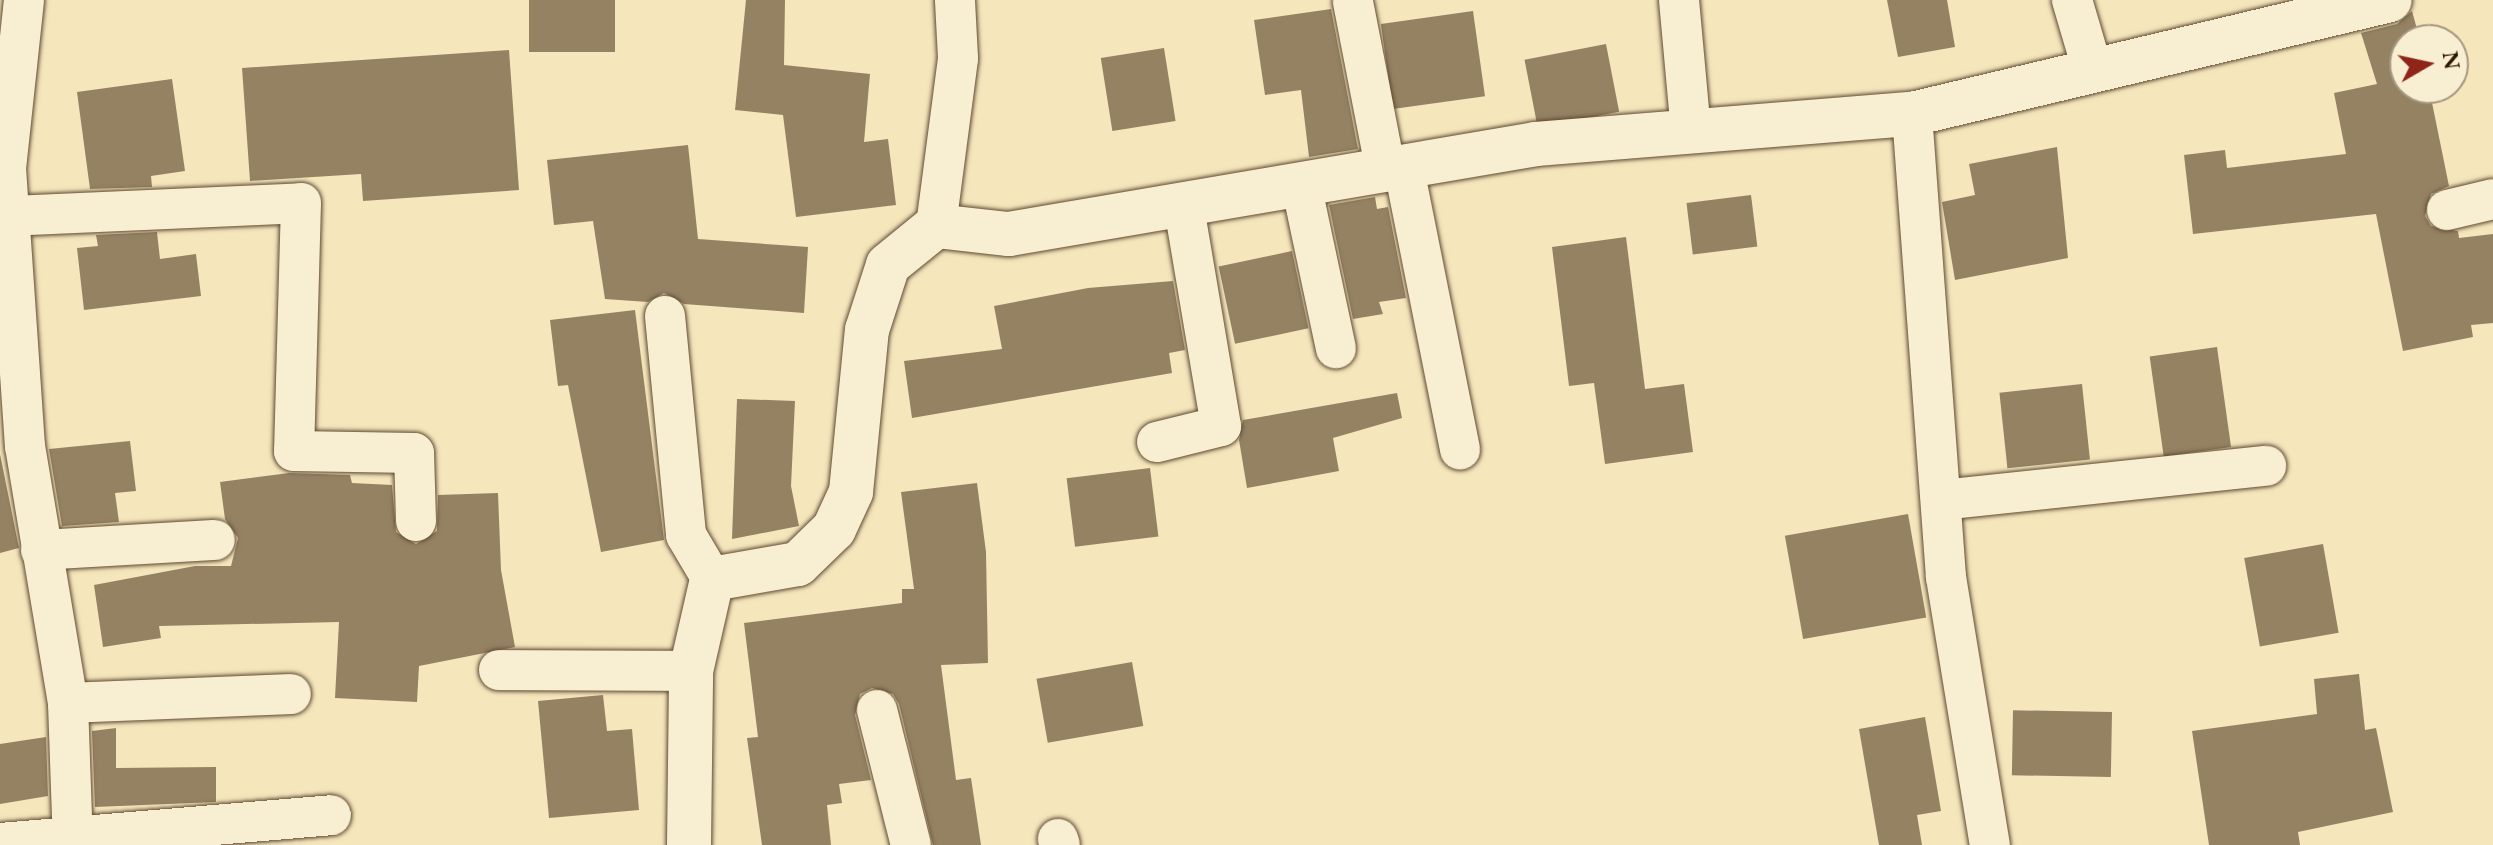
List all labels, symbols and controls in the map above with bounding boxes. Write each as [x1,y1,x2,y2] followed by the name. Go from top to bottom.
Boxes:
[2389,24,2469,104] north arrow
[2436,49,2467,72] text: N

